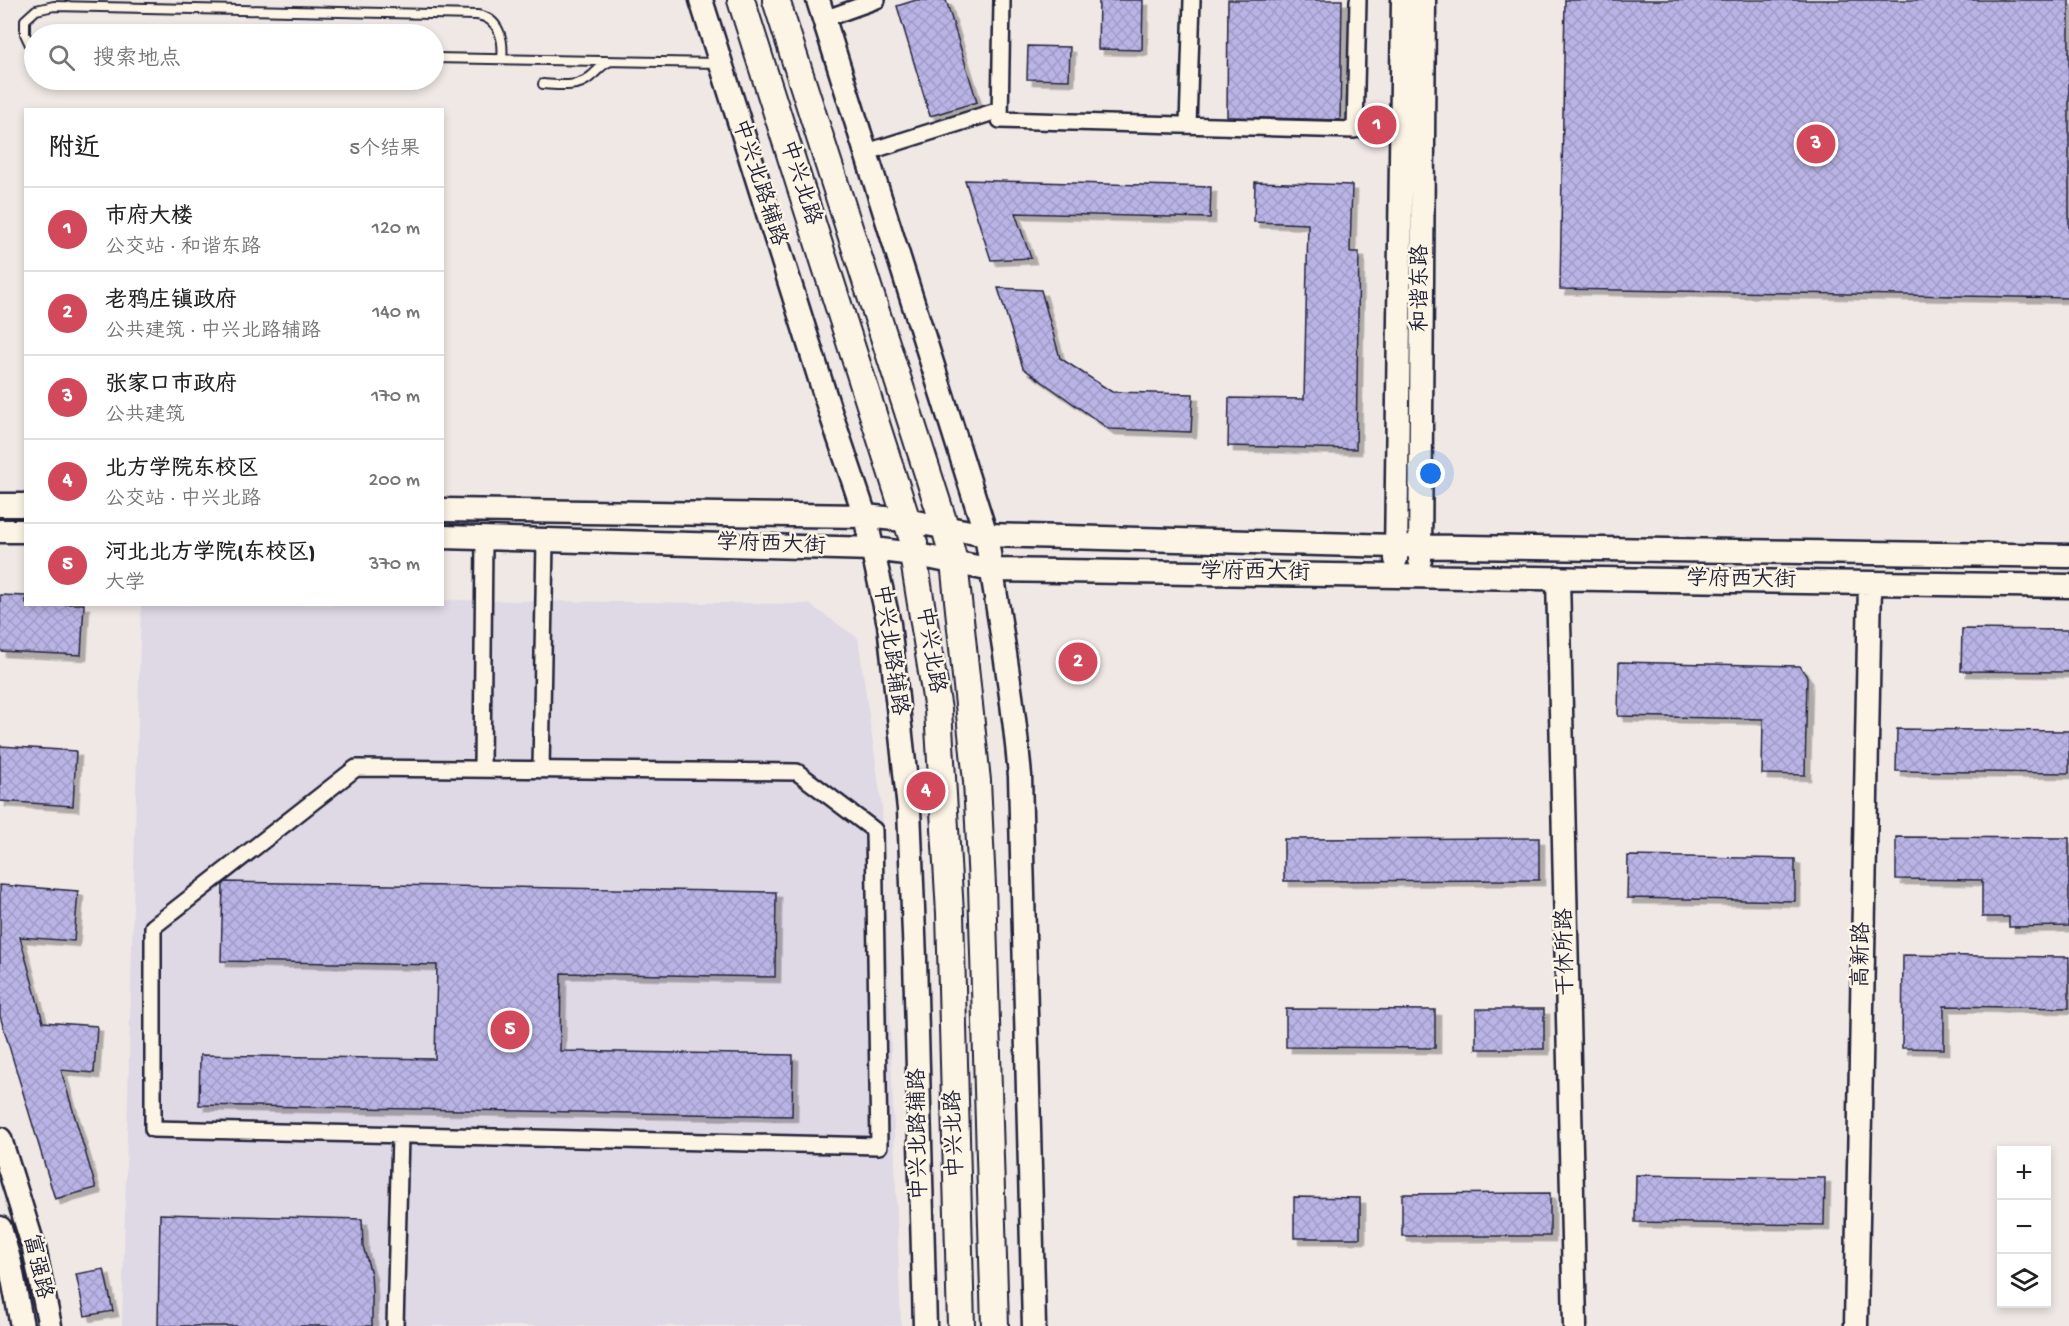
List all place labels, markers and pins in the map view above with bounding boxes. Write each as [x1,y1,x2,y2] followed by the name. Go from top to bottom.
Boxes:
[1358,102,1396,148] pin: 1
[1796,122,1836,166] pin: 3
[1058,640,1098,684] pin: 2
[906,768,946,814] pin: 4
[490,1008,530,1052] pin: 5

